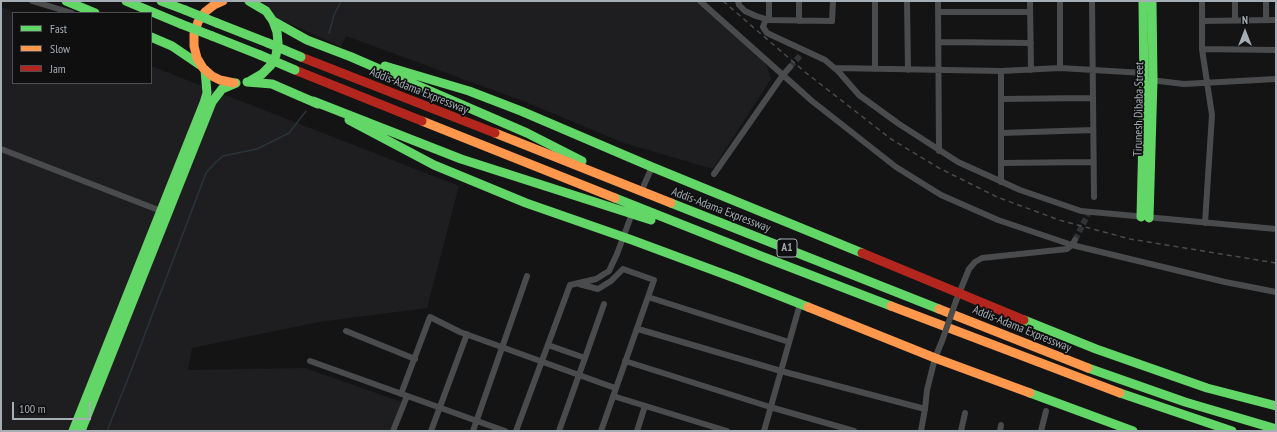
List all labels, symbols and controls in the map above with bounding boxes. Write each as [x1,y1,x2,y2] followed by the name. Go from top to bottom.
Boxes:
[12,12,152,84] legend
[1225,12,1265,52] north arrow
[1242,13,1248,27] text: N
[50,21,67,36] text: Fast
[50,41,70,56] text: Slow
[50,61,66,76] text: Jam
[1131,61,1147,157] street label: Tirunesh Dibaba Street
[368,65,470,117] street label: Addis-Adama Expressway
[669,184,773,236] street label: Addis-Adama Expressway
[777,239,797,257] road number: A1
[971,303,1073,355] street label: Addis-Adama Expressway
[14,394,93,420] scale bar
[19,401,46,416] text: 100 m

